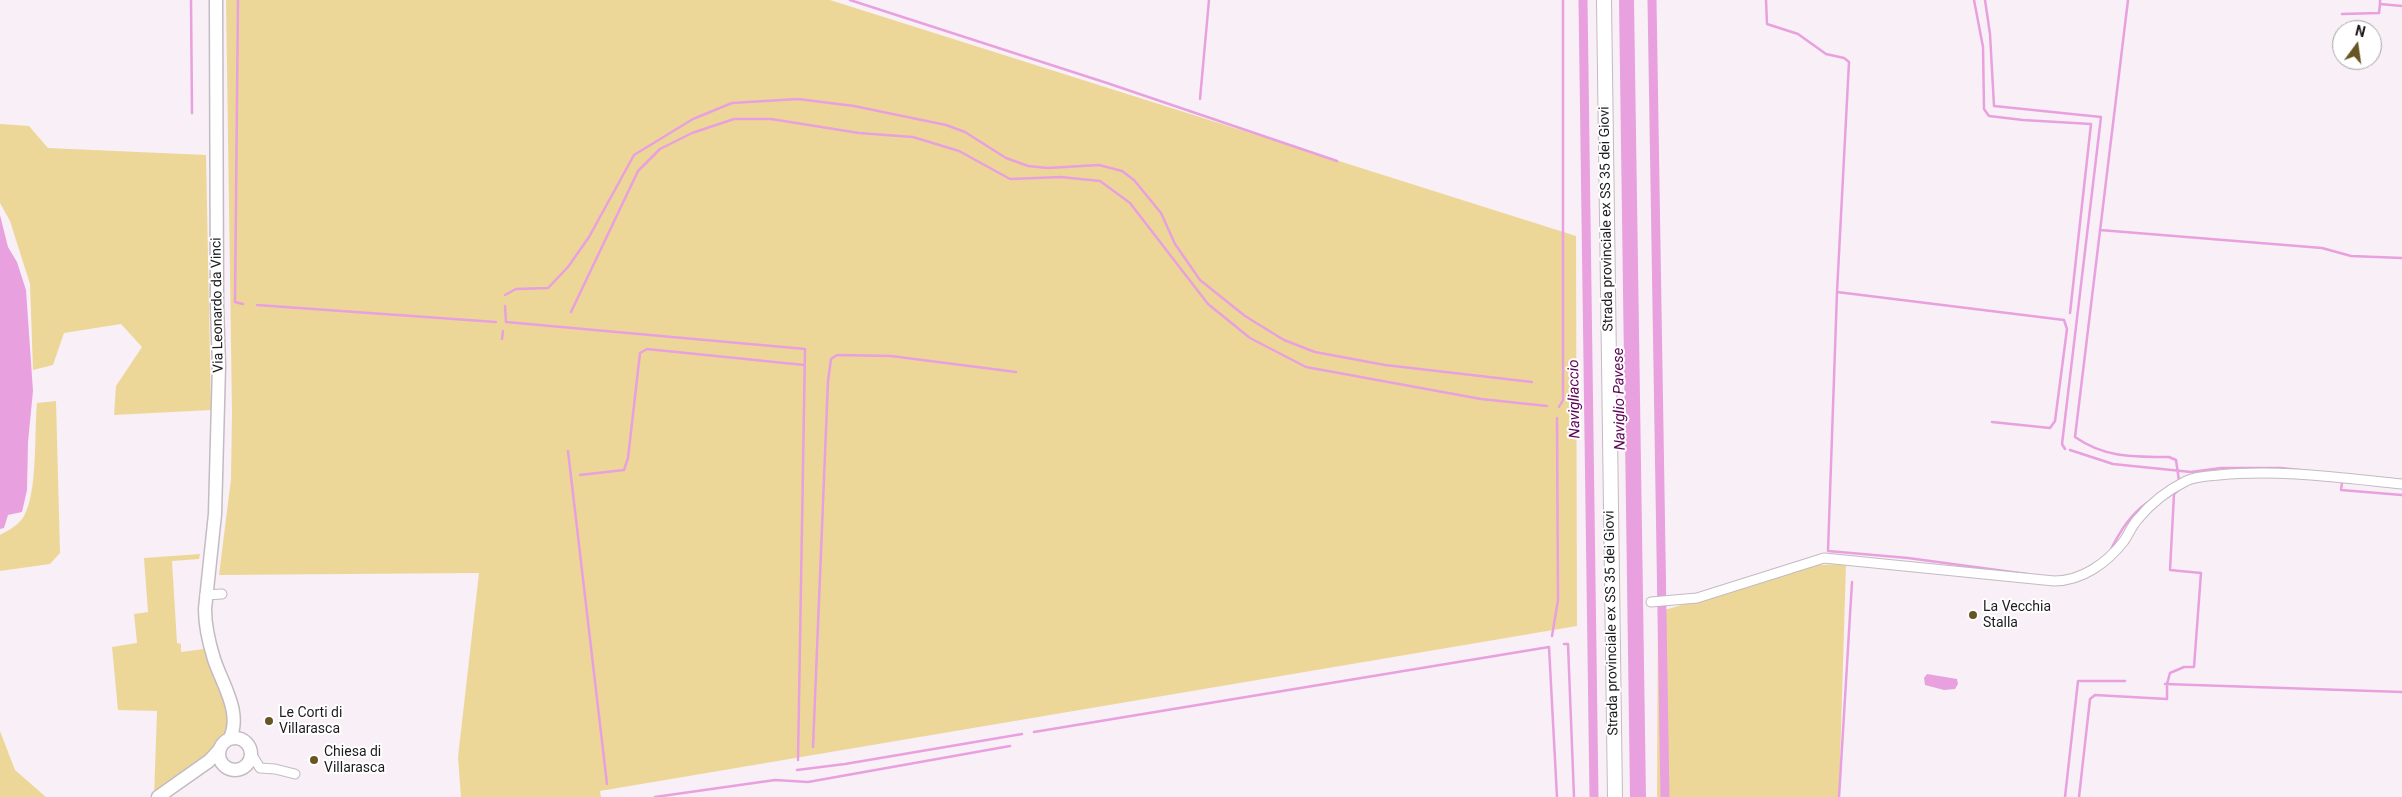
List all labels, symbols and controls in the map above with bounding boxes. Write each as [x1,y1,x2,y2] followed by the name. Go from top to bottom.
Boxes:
[2332,20,2382,70] north arrow
[2354,22,2367,40] text: N
[1597,106,1617,332] street label: Strada provinciale ex SS 35 dei Giovi
[208,237,228,373] street label: Via Leonardo da Vinci
[1610,347,1630,451] water label: Naviglio Pavese
[1565,359,1585,439] water label: Navigliaccio
[1602,510,1622,736] street label: Strada provinciale ex SS 35 dei Giovi
[1983,599,2051,632] place label: La Vecchia Stalla
[1967,609,1979,621] marker: La Vecchia Stalla
[279,705,342,738] place label: Le Corti di Villarasca
[263,715,275,727] marker: Le Corti di Villarasca
[324,744,385,776] place label: Chiesa di Villarasca
[308,754,320,766] marker: Chiesa di Villarasca

